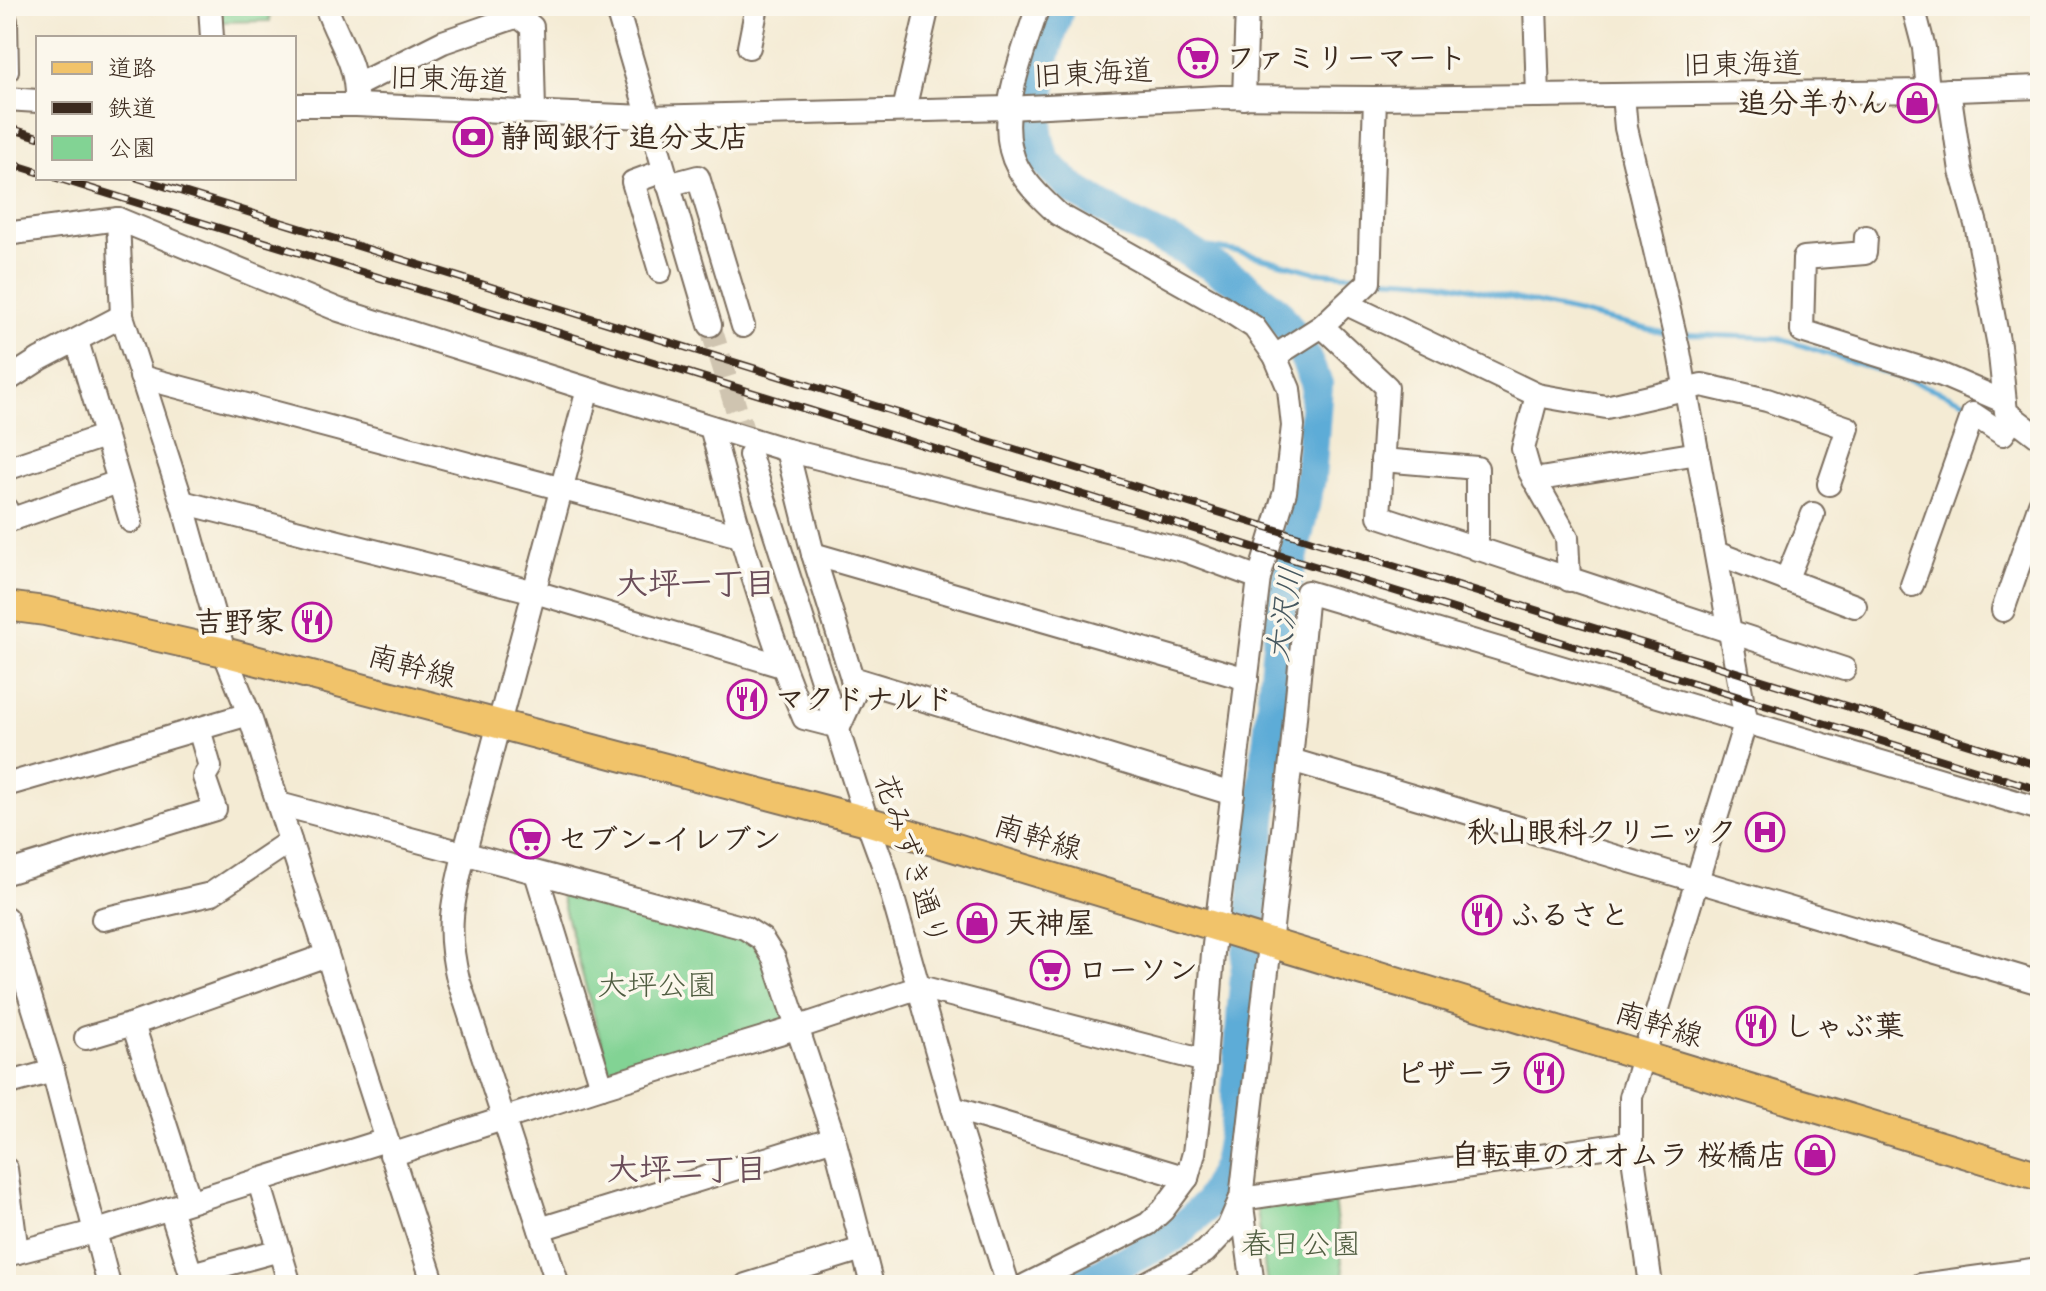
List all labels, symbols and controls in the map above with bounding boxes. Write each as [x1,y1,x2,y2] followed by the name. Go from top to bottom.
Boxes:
[36,36,296,180] legend
[1177,37,1219,79] supermarket icon: ファミリーマート
[1226,40,1467,79] place label: ファミリーマート
[1682,45,1802,86] street label: 旧東海道
[1032,52,1154,97] street label: 旧東海道
[108,54,156,85] text: 道路
[388,59,510,102] street label: 旧東海道
[1896,82,1938,124] shop icon: 追分羊かん
[1738,85,1889,124] place label: 追分羊かん
[108,94,156,125] text: 鉄道
[452,116,494,158] bank icon: 静岡銀行 追分支店
[501,119,749,158] place label: 静岡銀行 追分支店
[108,134,156,165] text: 公園
[616,564,776,606] district label: 大坪一丁目
[1258,564,1314,665] water label: 大沢川
[291,601,333,643] restaurant icon: 吉野家
[194,604,284,643] place label: 吉野家
[363,637,460,698] street label: 南幹線
[726,678,768,720] restaurant icon: マクドナルド
[775,681,954,720] place label: マクドナルド
[864,769,957,952] street label: 花みずき通り
[989,807,1086,870] street label: 南幹線
[1744,811,1786,853] hospital icon: 秋山眼科クリニック
[1467,814,1737,853] place label: 秋山眼科クリニック
[509,818,551,860] supermarket icon: セブン-イレブン
[558,821,781,860] place label: セブン-イレブン
[1461,894,1503,936] restaurant icon: ふるさと
[1510,897,1629,936] place label: ふるさと
[956,902,998,944] shop icon: 天神屋
[1005,905,1095,944] place label: 天神屋
[1029,949,1071,991] supermarket icon: ローソン
[1078,952,1198,991] place label: ローソン
[597,967,717,1006] park label: 大坪公園
[1610,994,1707,1057] street label: 南幹線
[1735,1005,1777,1047] restaurant icon: しゃぶ葉
[1784,1008,1904,1047] place label: しゃぶ葉
[1523,1052,1565,1094] restaurant icon: ピザーラ
[1396,1055,1516,1094] place label: ピザーラ
[1794,1134,1836,1176] shop icon: 自転車のオオムラ 桜橋店
[1451,1137,1787,1176] place label: 自転車のオオムラ 桜橋店
[607,1150,767,1192] district label: 大坪二丁目
[1241,1226,1361,1265] park label: 春日公園

